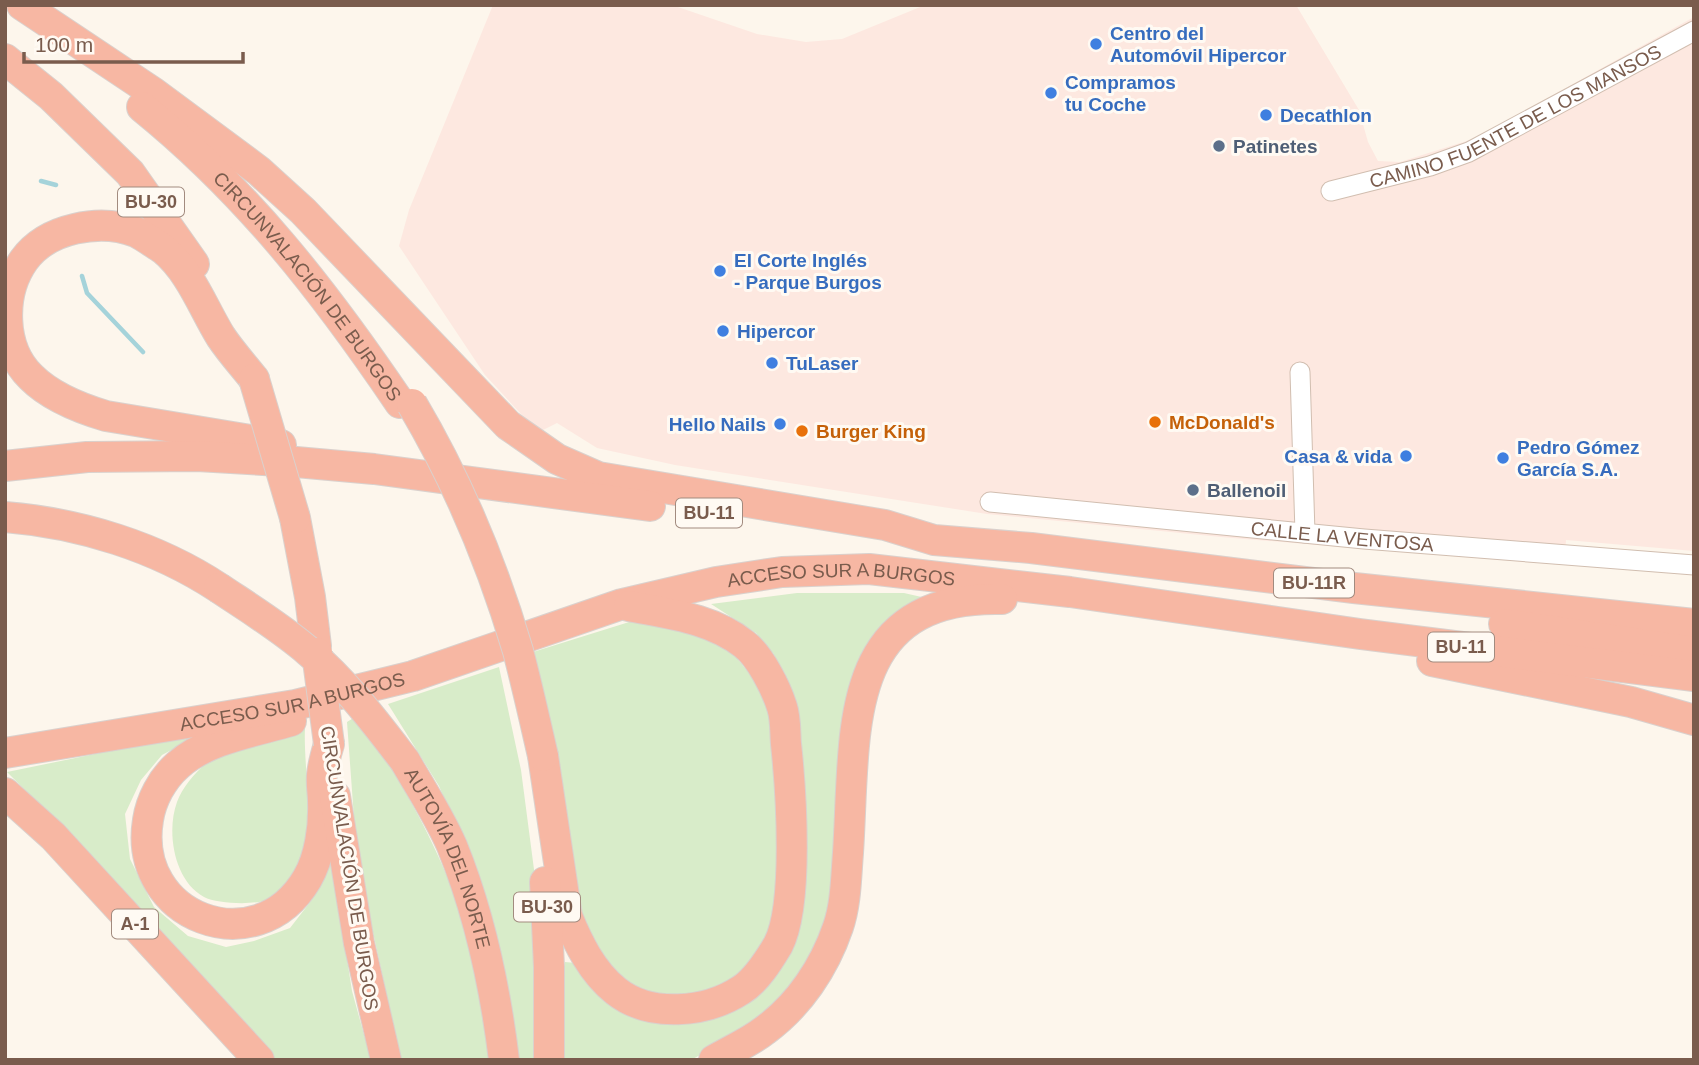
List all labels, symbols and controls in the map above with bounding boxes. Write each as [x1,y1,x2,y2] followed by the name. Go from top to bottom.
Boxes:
[24,21,243,65] scale bar
[1110,23,1287,66] place label: Centro del Automóvil Hipercor
[35,33,93,56] text: 100 m
[1088,36,1104,52] marker: Centro del Automóvil Hipercor
[1367,41,1665,192] street label: CAMINO FUENTE DE LOS MANSOS
[1065,72,1176,115] place label: Compramos tu Coche
[1043,85,1059,101] marker: Compramos tu Coche
[1280,105,1372,126] place label: Decathlon
[1258,107,1274,123] marker: Decathlon
[1233,136,1317,157] place label: Patinetes
[1211,138,1227,154] marker: Patinetes
[209,167,405,405] street label: CIRCUNVALACIÓN DE BURGOS
[118,188,184,216] road number: BU-30
[734,250,882,293] place label: El Corte Inglés - Parque Burgos
[712,263,728,279] marker: El Corte Inglés - Parque Burgos
[737,321,816,342] place label: Hipercor
[715,323,731,339] marker: Hipercor
[786,353,859,374] place label: TuLaser
[764,355,780,371] marker: TuLaser
[1169,412,1275,433] place label: McDonald's
[669,414,766,435] place label: Hello Nails
[1147,414,1163,430] marker: McDonald's
[772,416,788,432] marker: Hello Nails
[816,421,926,442] place label: Burger King
[794,423,810,439] marker: Burger King
[1517,437,1639,480] place label: Pedro Gómez García S.A.
[1284,446,1392,467] place label: Casa & vida
[1398,448,1414,464] marker: Casa & vida
[1495,450,1511,466] marker: Pedro Gómez García S.A.
[1207,480,1286,501] place label: Ballenoil
[1185,482,1201,498] marker: Ballenoil
[676,499,742,528] road number: BU-11
[1250,518,1435,555] street label: CALLE LA VENTOSA
[726,559,956,591] street label: ACCESO SUR A BURGOS
[1274,568,1354,598] road number: BU-11R
[1428,632,1494,662] road number: BU-11
[178,668,407,735] street label: ACCESO SUR A BURGOS
[317,724,382,1012] street label: CIRCUNVALACIÓN DE BURGOS
[400,764,494,951] street label: AUTOVÍA DEL NORTE
[514,893,580,922] road number: BU-30
[112,909,158,939] road number: A-1

